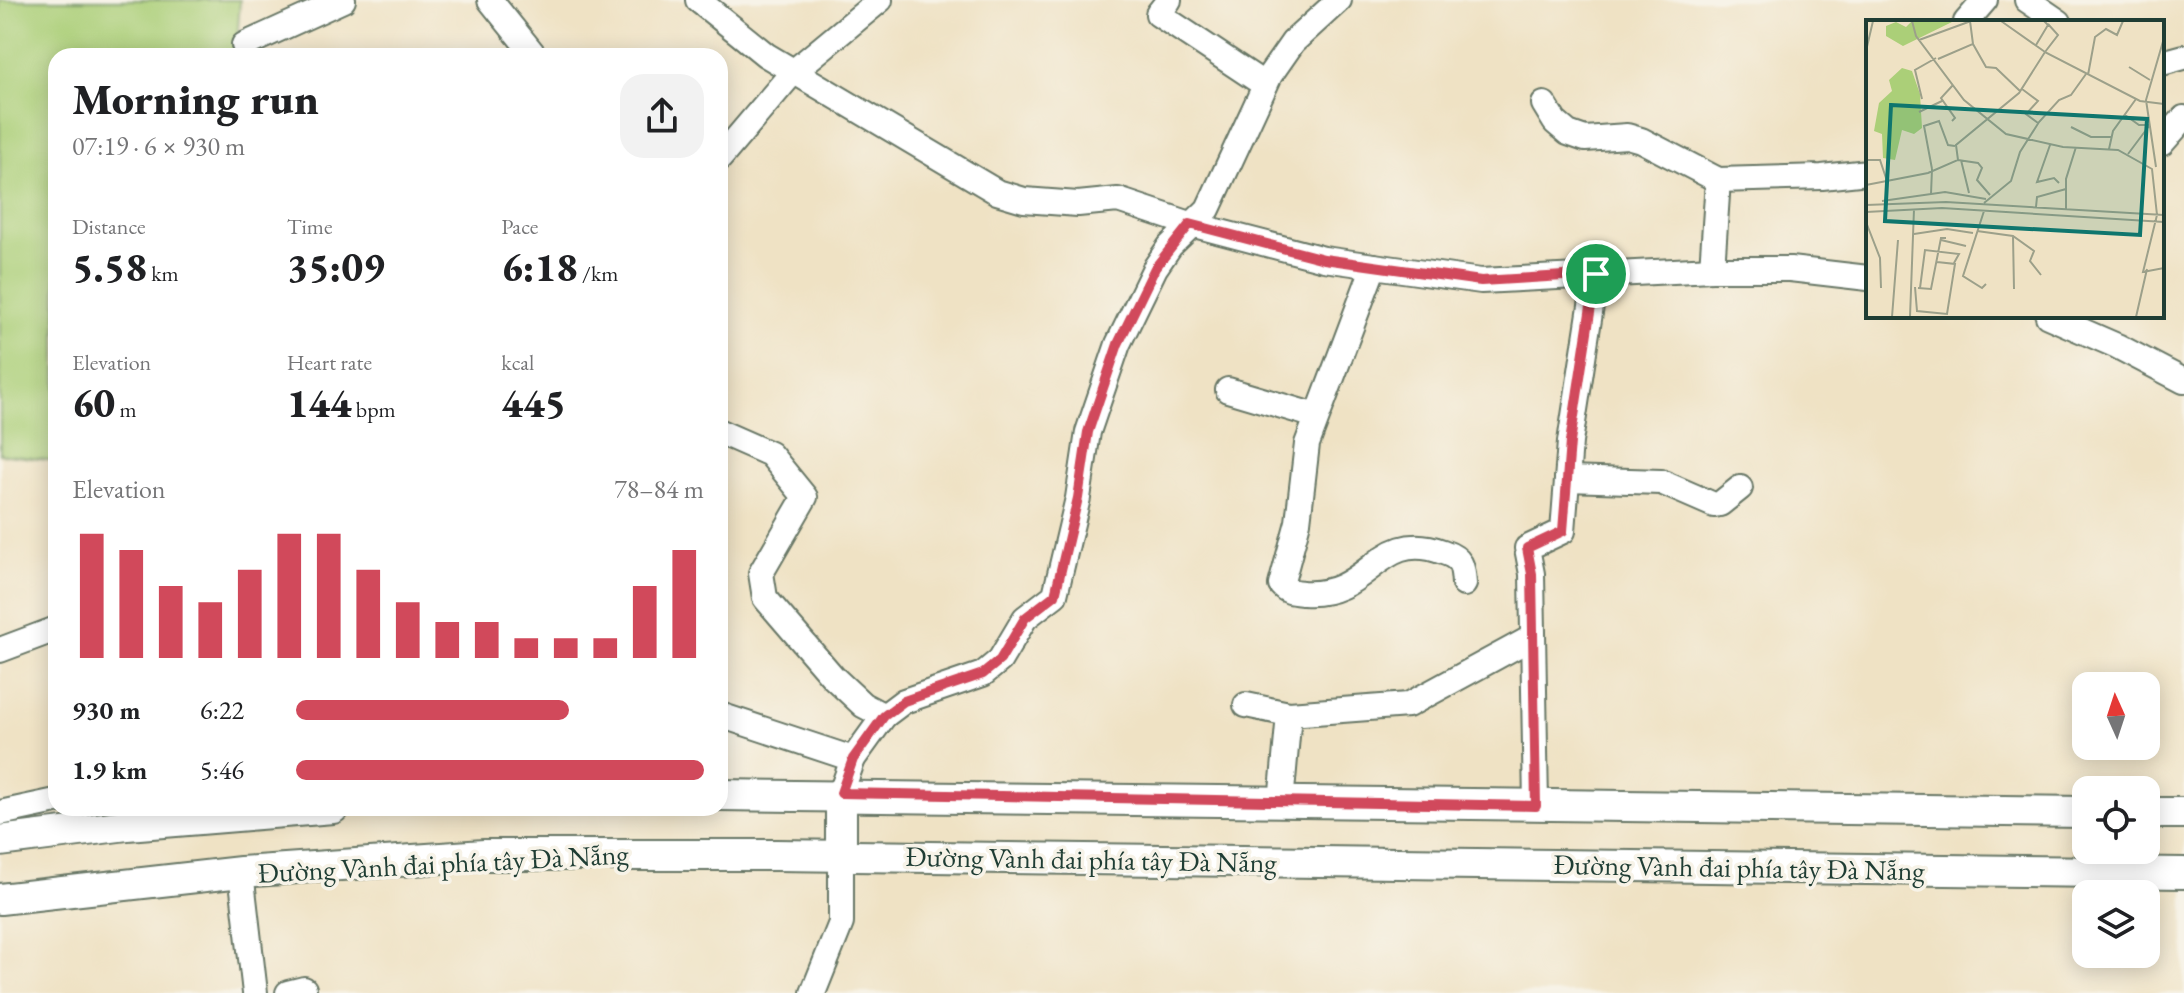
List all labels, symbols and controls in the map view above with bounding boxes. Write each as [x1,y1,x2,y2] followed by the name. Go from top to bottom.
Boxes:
[1866,20,2164,318] inset map
[72,70,319,127] text: Morning run
[620,74,704,158] button: share
[72,129,245,163] text: 07:19 · 6 × 930 m
[72,212,145,241] text: Distance
[287,212,332,241] text: Time
[501,212,538,241] text: Pace
[1562,240,1630,308] pin
[72,241,147,293] text: 5.58
[287,241,385,293] text: 35:09
[501,241,578,293] text: 6:18
[1574,252,1618,296] icon: arrive
[147,259,179,288] text: km
[578,259,618,288] text: /km
[72,348,151,377] text: Elevation
[287,348,372,377] text: Heart rate
[501,348,534,377] text: kcal
[72,377,115,429] text: 60
[287,377,351,429] text: 144
[501,377,566,429] text: 445
[115,395,137,424] text: m
[351,395,396,424] text: bpm
[72,472,166,506] text: Elevation
[614,472,704,506] text: 78–84 m
[2072,672,2160,760] north arrow
[2072,672,2160,968] map controls
[72,693,140,727] text: 930 m
[200,693,244,727] text: 6:22
[72,753,147,787] text: 1.9 km
[200,753,244,787] text: 5:46
[2072,776,2160,864] button: locate
[257,835,630,891] street label: Đường Vành đai phía tây Đà Nẵng
[905,838,1278,880] street label: Đường Vành đai phía tây Đà Nẵng
[1553,846,1926,888] street label: Đường Vành đai phía tây Đà Nẵng
[2072,880,2160,968] button: layers

